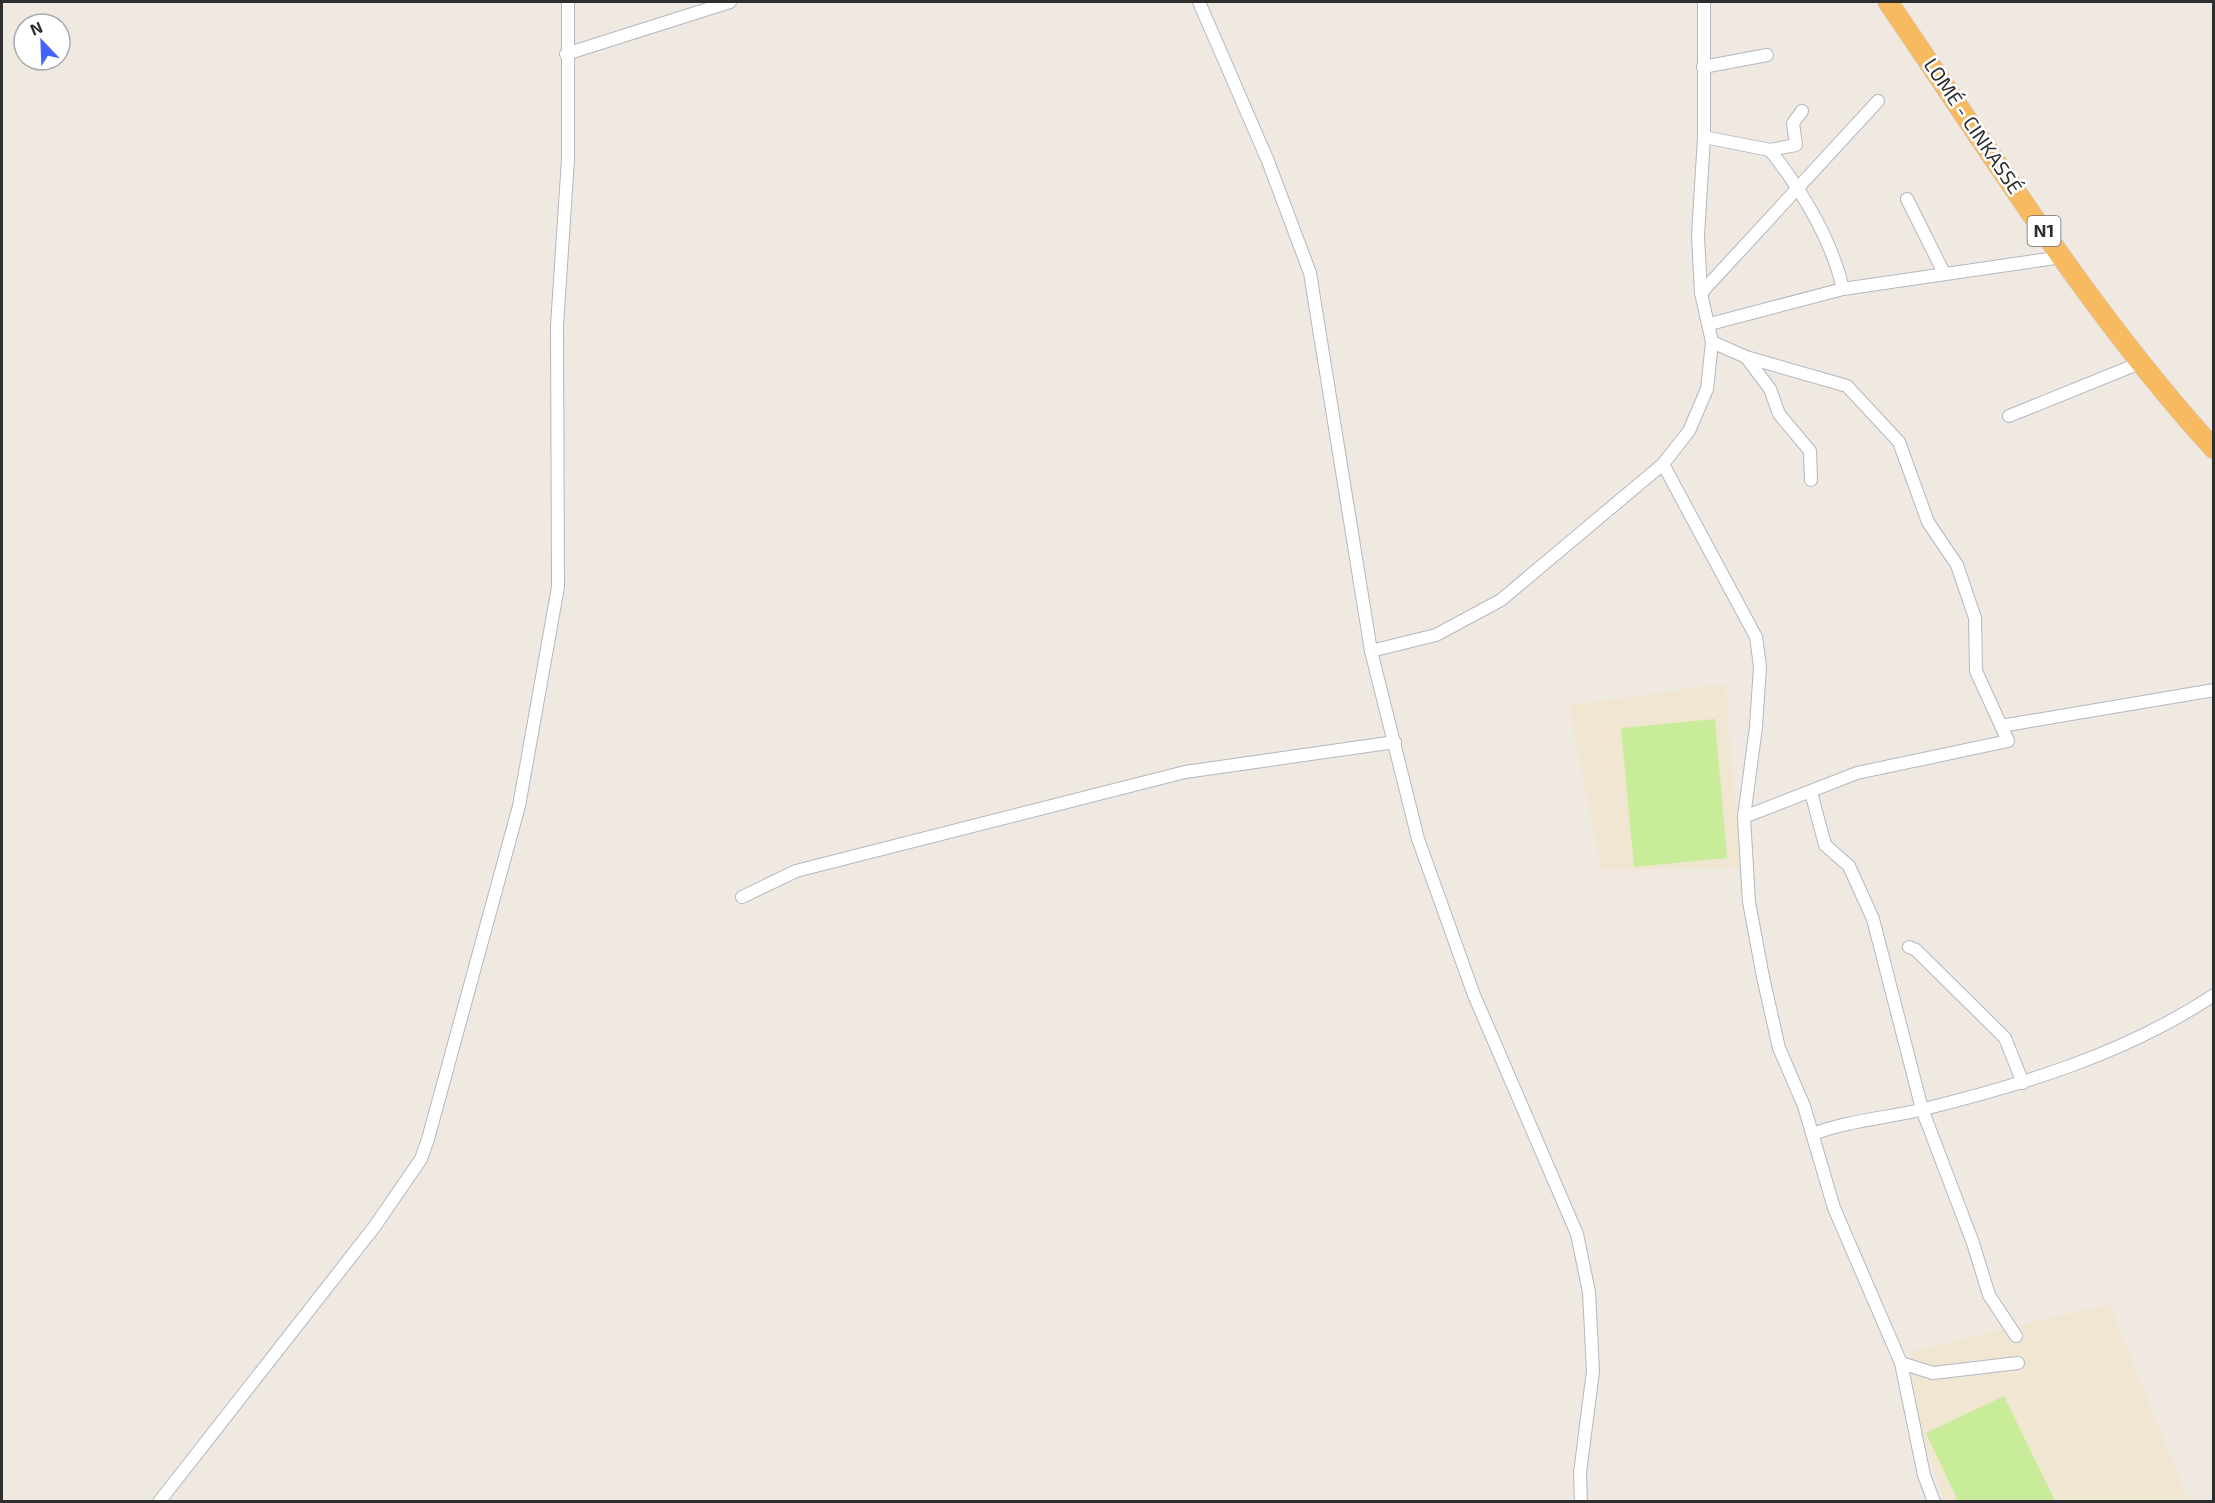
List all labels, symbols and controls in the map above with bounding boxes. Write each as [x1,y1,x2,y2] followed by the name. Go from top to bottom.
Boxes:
[12,12,72,72] north arrow
[27,17,45,39] text: N
[1920,53,2028,198] street label: LOMÉ - CINKASSÉ
[2028,216,2060,246] road number: N1

